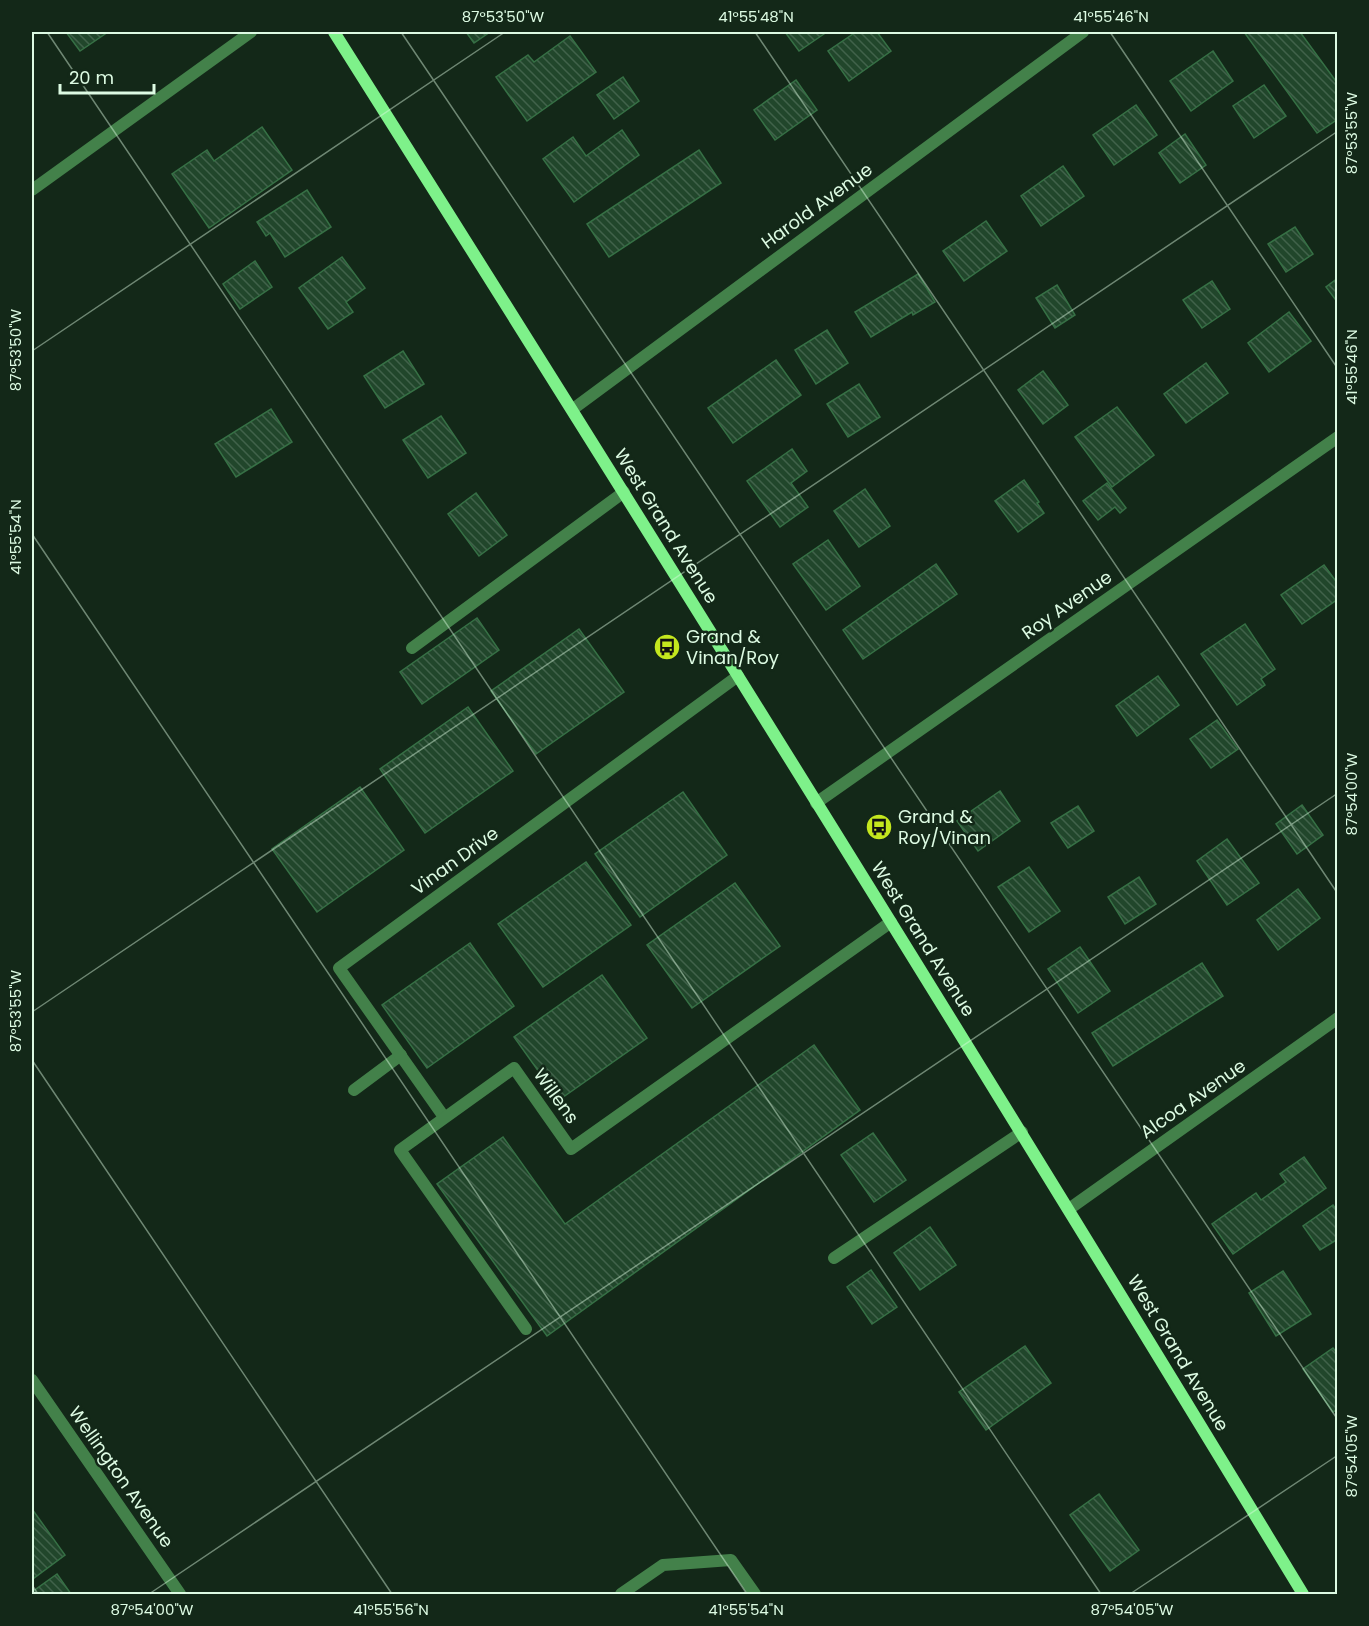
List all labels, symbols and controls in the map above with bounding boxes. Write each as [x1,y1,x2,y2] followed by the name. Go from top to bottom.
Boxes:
[462,6,545,27] text: 87°53'50"W
[718,6,794,27] text: 41°55'48"N
[1073,6,1149,27] text: 41°55'46"N
[60,57,154,95] scale bar
[69,65,114,90] text: 20 m
[1341,91,1362,174] text: 87°53'55"W
[756,157,877,254] street label: Harold Avenue
[5,308,26,391] text: 87°53'50"W
[1341,329,1362,405] text: 41°55'46"N
[609,443,724,608] street label: West Grand Avenue
[5,499,26,575] text: 41°55'54"N
[1017,564,1117,645] street label: Roy Avenue
[686,624,779,670] place label: Grand & Vinan/Roy
[652,632,682,662] bus stop icon: Grand & Vinan/Roy
[1341,752,1362,835] text: 87°54'00"W
[898,804,991,850] place label: Grand & Roy/Vinan
[864,812,894,842] bus stop icon: Grand & Roy/Vinan
[406,821,503,901] street label: Vinan Drive
[866,856,981,1021] street label: West Grand Avenue
[5,969,26,1052] text: 87°53'55"W
[1135,1053,1250,1144] street label: Alcoa Avenue
[528,1063,585,1129] street label: Willens
[1122,1270,1235,1436] street label: West Grand Avenue
[63,1401,180,1553] street label: Wellington Avenue
[1341,1414,1362,1497] text: 87°54'05"W
[111,1599,194,1620] text: 87°54'00"W
[353,1599,429,1620] text: 41°55'56"N
[708,1599,784,1620] text: 41°55'54"N
[1091,1599,1174,1620] text: 87°54'05"W

